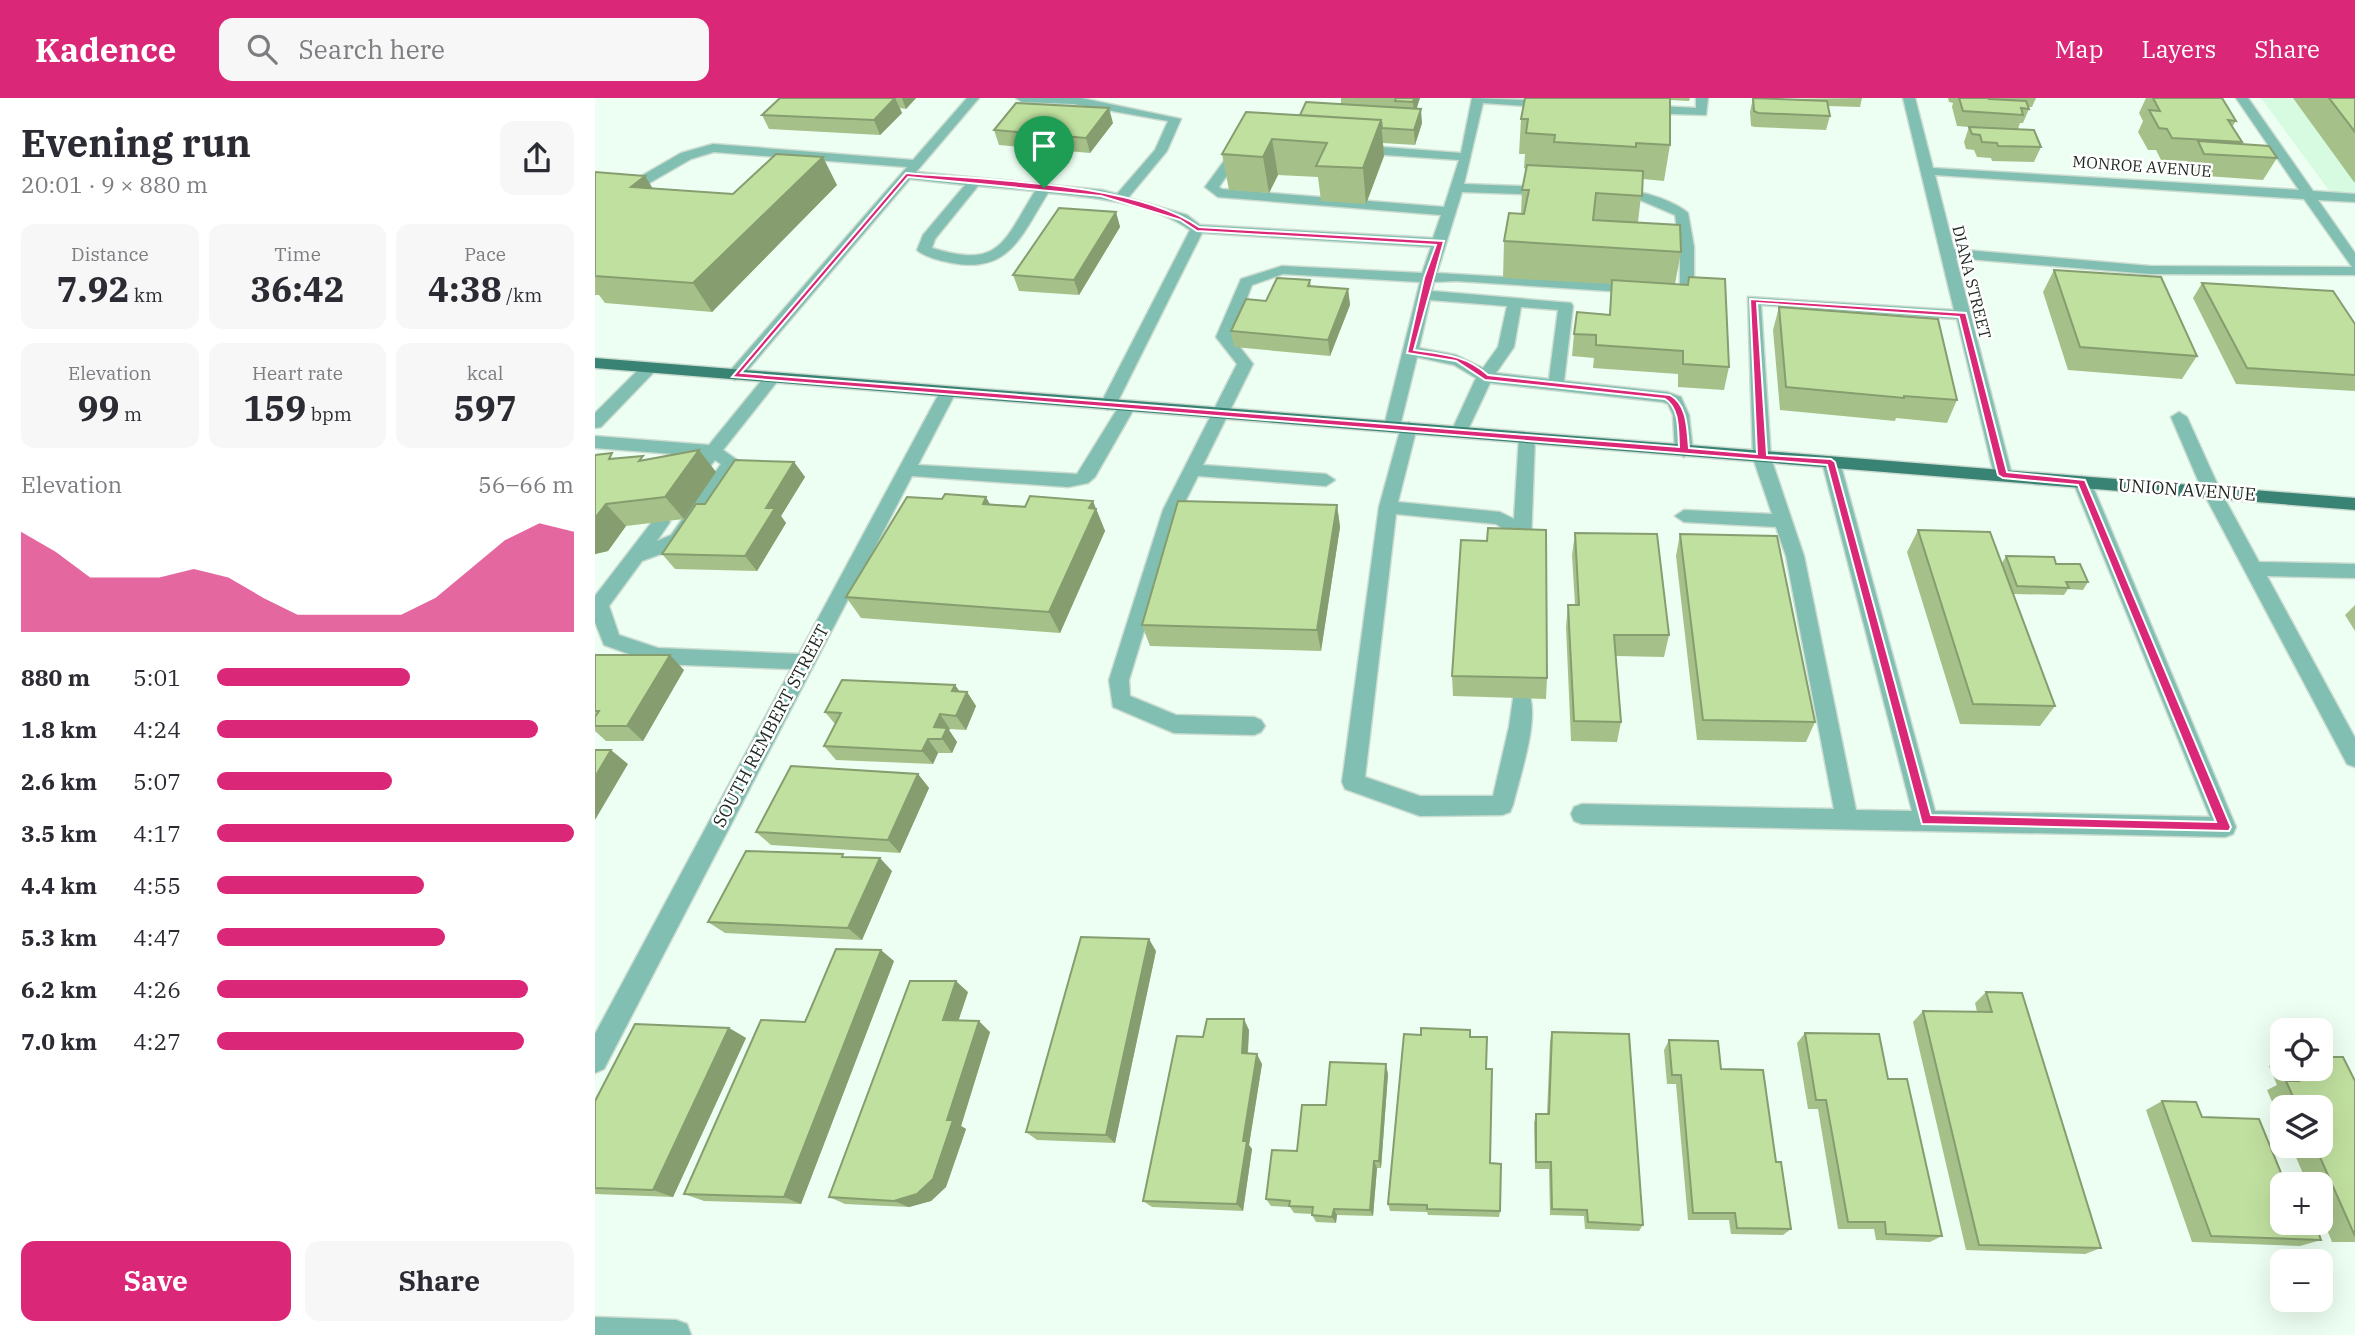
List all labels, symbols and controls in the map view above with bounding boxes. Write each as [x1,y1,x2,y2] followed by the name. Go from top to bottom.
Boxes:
[219,18,709,81] search box
[35,28,177,71] text: Kadence
[243,30,281,68] icon: search
[299,32,445,66] text: Search here
[2055,33,2103,65] text: Map
[2141,33,2216,65] text: Layers
[2254,33,2320,65] text: Share
[1014,116,1074,188] pin
[21,118,251,167] text: Evening run
[500,121,574,195] button: share
[1025,127,1063,165] icon: arrive
[2072,151,2212,181] street label: MONROE AVENUE
[21,169,208,199] text: 20:01 · 9 × 880 m
[1948,223,1996,341] street label: DIANA STREET
[71,242,149,266] text: Distance
[274,242,321,266] text: Time
[464,242,506,266] text: Pace
[57,266,129,312] text: 7.92
[250,266,345,312] text: 36:42
[428,266,502,312] text: 4:38
[129,283,163,307] text: km
[502,283,542,307] text: /km
[68,361,152,385] text: Elevation
[252,361,343,385] text: Heart rate
[467,361,503,385] text: kcal
[78,385,120,431] text: 99
[243,385,306,431] text: 159
[454,385,517,431] text: 597
[120,402,142,426] text: m
[306,402,352,426] text: bpm
[21,469,122,499] text: Elevation
[478,469,574,499] text: 56–66 m
[2117,473,2257,506] street label: UNION AVENUE
[707,620,834,831] street label: SOUTH REMBERT STREET
[21,662,90,692] text: 880 m
[133,662,181,692] text: 5:01
[21,714,97,744] text: 1.8 km
[133,714,181,744] text: 4:24
[21,766,97,796] text: 2.6 km
[133,766,181,796] text: 5:07
[21,818,97,848] text: 3.5 km
[133,818,181,848] text: 4:17
[21,870,97,900] text: 4.4 km
[133,870,181,900] text: 4:55
[21,922,97,952] text: 5.3 km
[133,922,181,952] text: 4:47
[21,974,97,1004] text: 6.2 km
[133,974,181,1004] text: 4:26
[2270,1018,2333,1312] map controls
[2270,1018,2333,1081] button: locate
[21,1026,97,1056] text: 7.0 km
[133,1026,181,1056] text: 4:27
[2270,1095,2333,1158] button: layers
[2270,1172,2333,1235] button: +
[21,1241,291,1321] button: Save
[305,1241,574,1321] button: Share
[2270,1249,2333,1312] button: −

